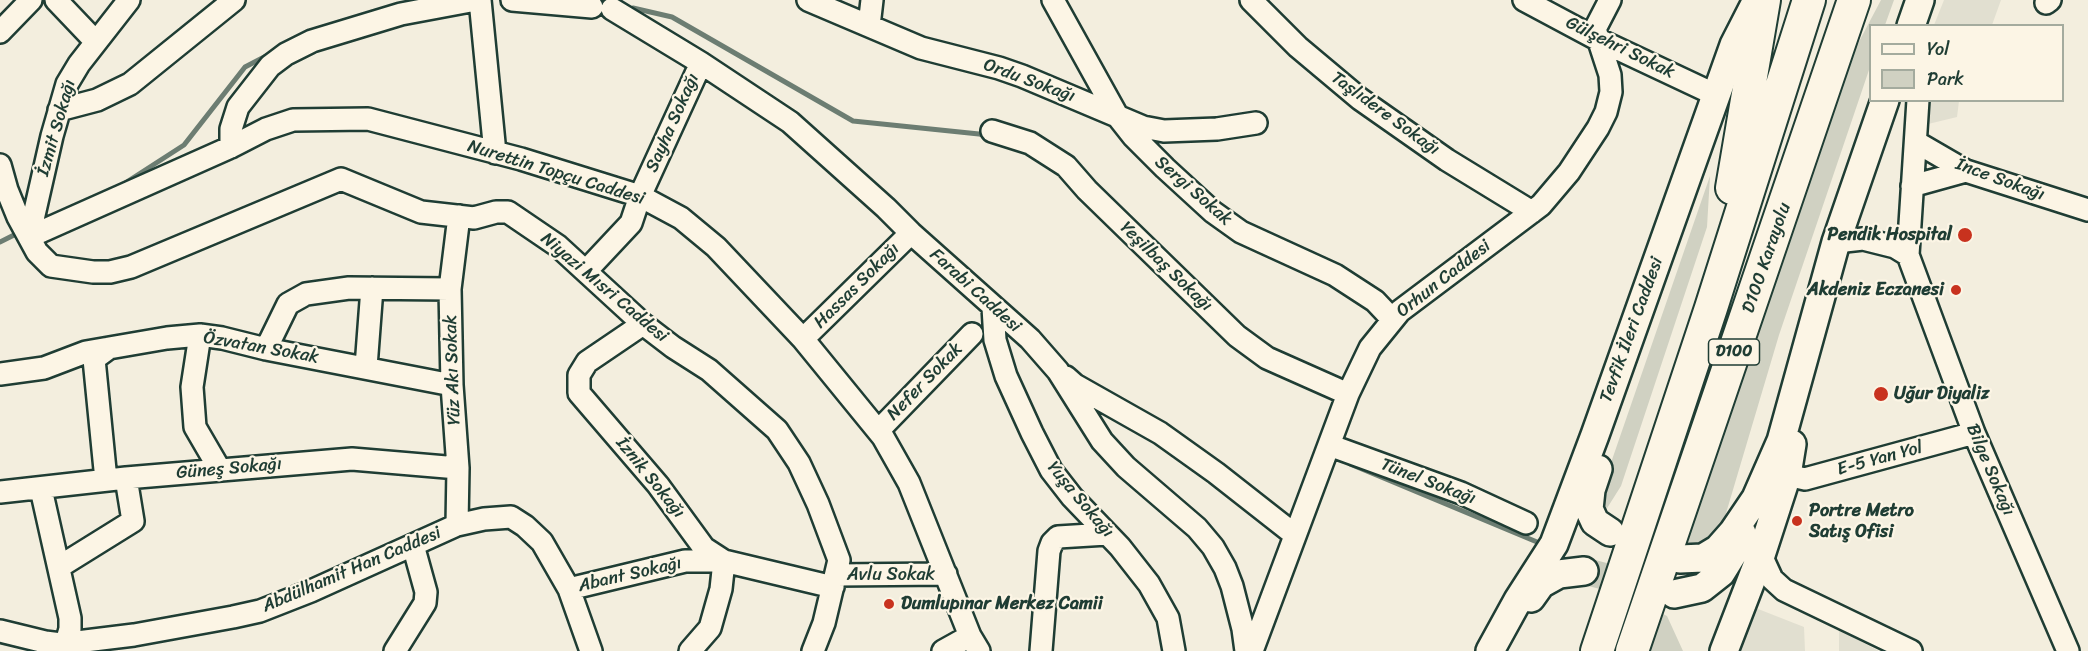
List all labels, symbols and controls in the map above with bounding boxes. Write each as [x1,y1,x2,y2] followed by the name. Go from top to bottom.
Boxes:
[1562,12,1678,84] street label: Gülşehri Sokak
[1869,24,2064,102] legend
[1927,33,1949,65] text: Yol
[980,54,1078,108] street label: Ordu Sokağı
[1927,63,1964,95] text: Park
[1326,67,1444,161] street label: Taşlıdere Sokağı
[642,70,704,176] street label: Sayha Sokağı
[33,77,81,179] street label: İzmit Sokağı
[465,136,647,210] street label: Nurettin Topçu Caddesi
[1150,152,1236,230] street label: Sergi Sokak
[1953,154,2047,206] street label: İnce Sokağı
[1738,200,1796,316] street label: D100 Karayolu
[1115,217,1217,317] street label: Yeşilbaş Sokağı
[1827,224,1952,246] place label: Pendik Hospital
[1956,226,1974,244] marker: Pendik Hospital
[536,228,672,348] street label: Niyazi Mısri Caddesi
[1393,236,1495,322] street label: Orhun Caddesi
[810,239,904,333] street label: Hassas Sokağı
[925,244,1025,338] street label: Farabi Caddesi
[1596,254,1668,406] street label: Tevfik İleri Caddesi
[1807,279,1944,301] place label: Akdeniz Eczanesi
[1949,283,1963,297] marker: Akdeniz Eczanesi
[440,314,466,426] street label: Yüz Akı Sokak
[202,327,320,369] street label: Özvatan Sokak
[883,339,967,425] street label: Nefer Sokak
[1708,339,1760,365] road number: D100
[1894,383,1989,405] place label: Uğur Diyaliz
[1872,385,1890,403] marker: Uğur Diyaliz
[1961,421,2019,519] street label: Bilge Sokağı
[611,433,689,523] street label: İznik Sokağı
[1835,437,1925,481] street label: E-5 Yan Yol
[175,454,283,484] street label: Güneş Sokağı
[1377,454,1479,510] street label: Tünel Sokağı
[1042,458,1118,542] street label: Yuşa Sokağı
[1809,500,1914,542] place label: Portre Metro Satış Ofisi
[1790,514,1804,528] marker: Portre Metro Satış Ofisi
[259,523,445,617] street label: Abdülhamit Han Caddesi
[576,553,684,597] street label: Abant Sokağı
[847,564,935,586] street label: Avlu Sokak
[901,593,1103,615] place label: Dumlupınar Merkez Camii
[882,597,896,611] marker: Dumlupınar Merkez Camii

